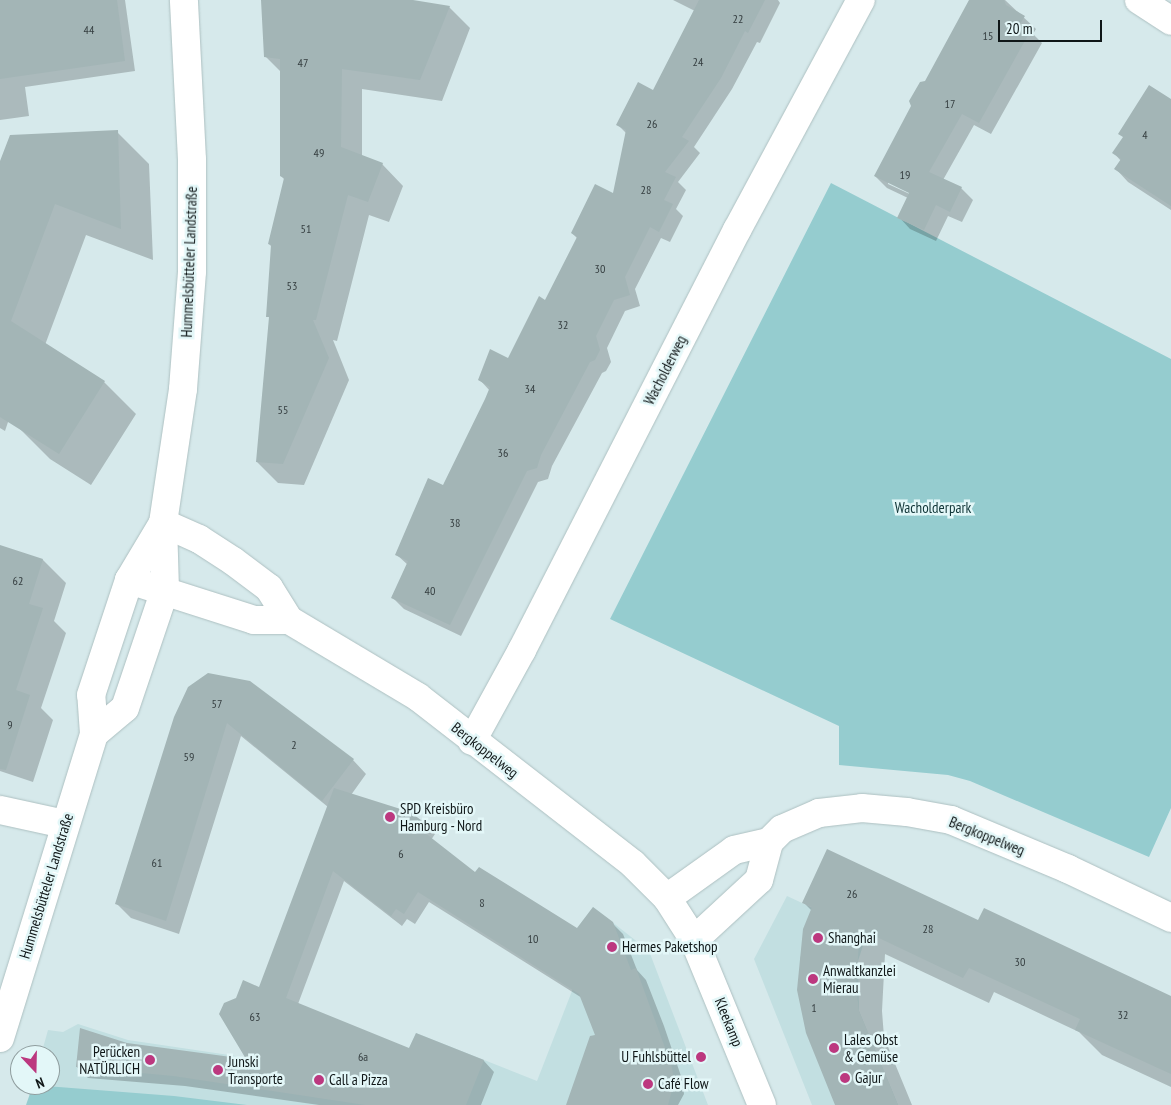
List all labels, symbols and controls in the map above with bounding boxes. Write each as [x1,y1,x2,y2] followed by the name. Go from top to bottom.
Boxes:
[1001,10,1105,42] scale bar
[733,12,743,26] house number: 22
[1006,19,1032,38] text: 20 m
[84,23,94,37] house number: 44
[983,29,993,43] house number: 15
[693,55,703,69] house number: 24
[298,56,308,70] house number: 47
[945,97,955,111] house number: 17
[647,117,657,131] house number: 26
[1142,128,1148,142] house number: 4
[314,146,324,160] house number: 49
[900,168,910,182] house number: 19
[641,183,651,197] house number: 28
[177,186,201,338] street label: Hummelsbütteler Landstraße
[301,222,311,236] house number: 51
[595,262,605,276] house number: 30
[287,279,297,293] house number: 53
[558,318,568,332] house number: 32
[640,332,690,408] street label: Wacholderweg
[525,382,535,396] house number: 34
[278,403,288,417] house number: 55
[498,446,508,460] house number: 36
[895,499,971,517] park label: Wacholderpark
[450,516,460,530] house number: 38
[13,574,23,588] house number: 62
[425,584,435,598] house number: 40
[212,697,222,711] house number: 57
[7,718,13,732] house number: 9
[448,718,522,782] street label: Bergkoppelweg
[291,738,297,752] house number: 2
[184,750,194,764] house number: 59
[400,799,483,834] place label: SPD Kreisbüro Hamburg - Nord
[15,811,77,961] street label: Hummelsbütteler Landstraße
[384,811,396,823] marker: SPD Kreisbüro Hamburg - Nord
[947,813,1027,859] street label: Bergkoppelweg
[398,847,404,861] house number: 6
[152,856,162,870] house number: 61
[847,887,857,901] house number: 26
[479,896,485,910] house number: 8
[923,922,933,936] house number: 28
[828,929,876,947] place label: Shanghai
[528,932,538,946] house number: 10
[812,932,824,944] marker: Shanghai
[622,938,718,956] place label: Hermes Paketshop
[606,941,618,953] marker: Hermes Paketshop
[1015,955,1025,969] house number: 30
[823,961,896,996] place label: Anwaltkanzlei Mierau
[807,973,819,985] marker: Anwaltkanzlei Mierau
[711,995,747,1049] street label: Kleekamp
[811,1001,817,1015] house number: 1
[1118,1008,1128,1022] house number: 32
[250,1010,260,1024] house number: 63
[844,1030,898,1065] place label: Lales Obst & Gemüse
[79,1042,140,1077] place label: Perücken NATÜRLICH
[828,1042,840,1054] marker: Lales Obst & Gemüse
[10,1045,60,1095] north arrow
[621,1048,691,1066] place label: U Fuhlsbüttel
[358,1050,368,1064] house number: 6a
[695,1051,707,1063] marker: U Fuhlsbüttel
[228,1052,283,1087] place label: Junski Transporte
[144,1054,156,1066] marker: Perücken NATÜRLICH
[212,1064,224,1076] marker: Junski Transporte
[855,1069,882,1087] place label: Gajur
[329,1071,388,1089] place label: Call a Pizza
[839,1072,851,1084] marker: Gajur
[33,1073,47,1093] text: N
[313,1074,325,1086] marker: Call a Pizza
[658,1075,709,1093] place label: Café Flow
[642,1078,654,1090] marker: Café Flow

